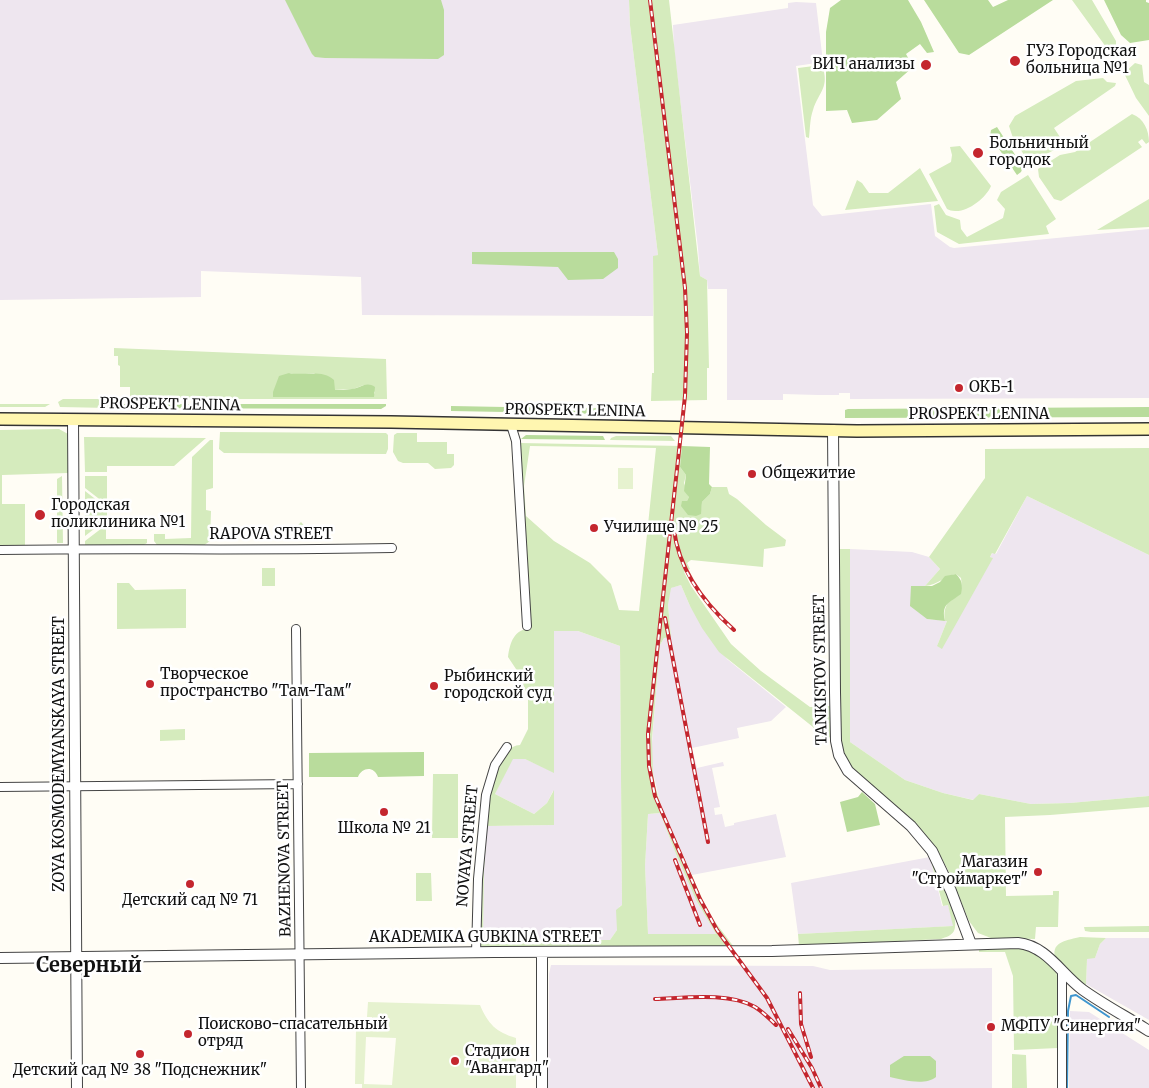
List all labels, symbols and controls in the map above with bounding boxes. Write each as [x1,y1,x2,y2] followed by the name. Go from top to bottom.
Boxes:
[1026,43,1137,78] place label: ГУЗ Городская больница №1
[1008,54,1022,68] marker: ГУЗ Городская больница №1
[812,56,915,74] place label: ВИЧ анализы
[919,58,933,72] marker: ВИЧ анализы
[989,135,1089,170] place label: Больничный городок
[971,146,985,160] marker: Больничный городок
[969,379,1013,397] place label: ОКБ-1
[953,382,965,394] marker: ОКБ-1
[99,395,241,415] street label: PROSPEKT LENINA
[504,401,646,421] street label: PROSPEKT LENINA
[909,406,1049,424] street label: PROSPEKT LENINA
[762,465,855,483] place label: Общежитие
[746,468,758,480] marker: Общежитие
[51,497,185,532] place label: Городская поликлиника №1
[33,508,47,522] marker: Городская поликлиника №1
[604,519,718,537] place label: Училище № 25
[588,522,600,534] marker: Училище № 25
[209,526,333,544] street label: RAPOVA STREET
[811,595,831,745] street label: TANKISTOV STREET
[51,616,69,892] street label: ZOYA KOSMODEMYANSKAYA STREET
[160,666,352,701] place label: Творческое пространство "Там-Там"
[444,668,552,703] place label: Рыбинский городской суд
[144,678,156,690] marker: Творческое пространство "Там-Там"
[428,680,440,692] marker: Рыбинский городской суд
[275,781,295,937] street label: BAZHENOVA STREET
[454,784,482,908] street label: NOVAYA STREET
[378,806,390,818] marker: Школа № 21
[337,820,431,838] place label: Школа № 21
[911,854,1028,889] place label: Магазин "Строймаркет"
[1032,866,1044,878] marker: Магазин "Строймаркет"
[184,878,196,890] marker: Детский сад № 71
[122,892,258,910] place label: Детский сад № 71
[369,929,601,947] street label: AKADEMIKA GUBKINA STREET
[36,954,142,978] district label: Северный
[198,1016,388,1051] place label: Поисково-спасательный отряд
[1001,1018,1141,1036] place label: МФПУ "Синергия"
[985,1021,997,1033] marker: МФПУ "Синергия"
[182,1028,194,1040] marker: Поисково-спасательный отряд
[465,1043,549,1078] place label: Стадион "Авангард"
[134,1048,146,1060] marker: Детский сад № 38 "Подснежник"
[449,1055,461,1067] marker: Стадион "Авангард"
[13,1062,267,1080] place label: Детский сад № 38 "Подснежник"

